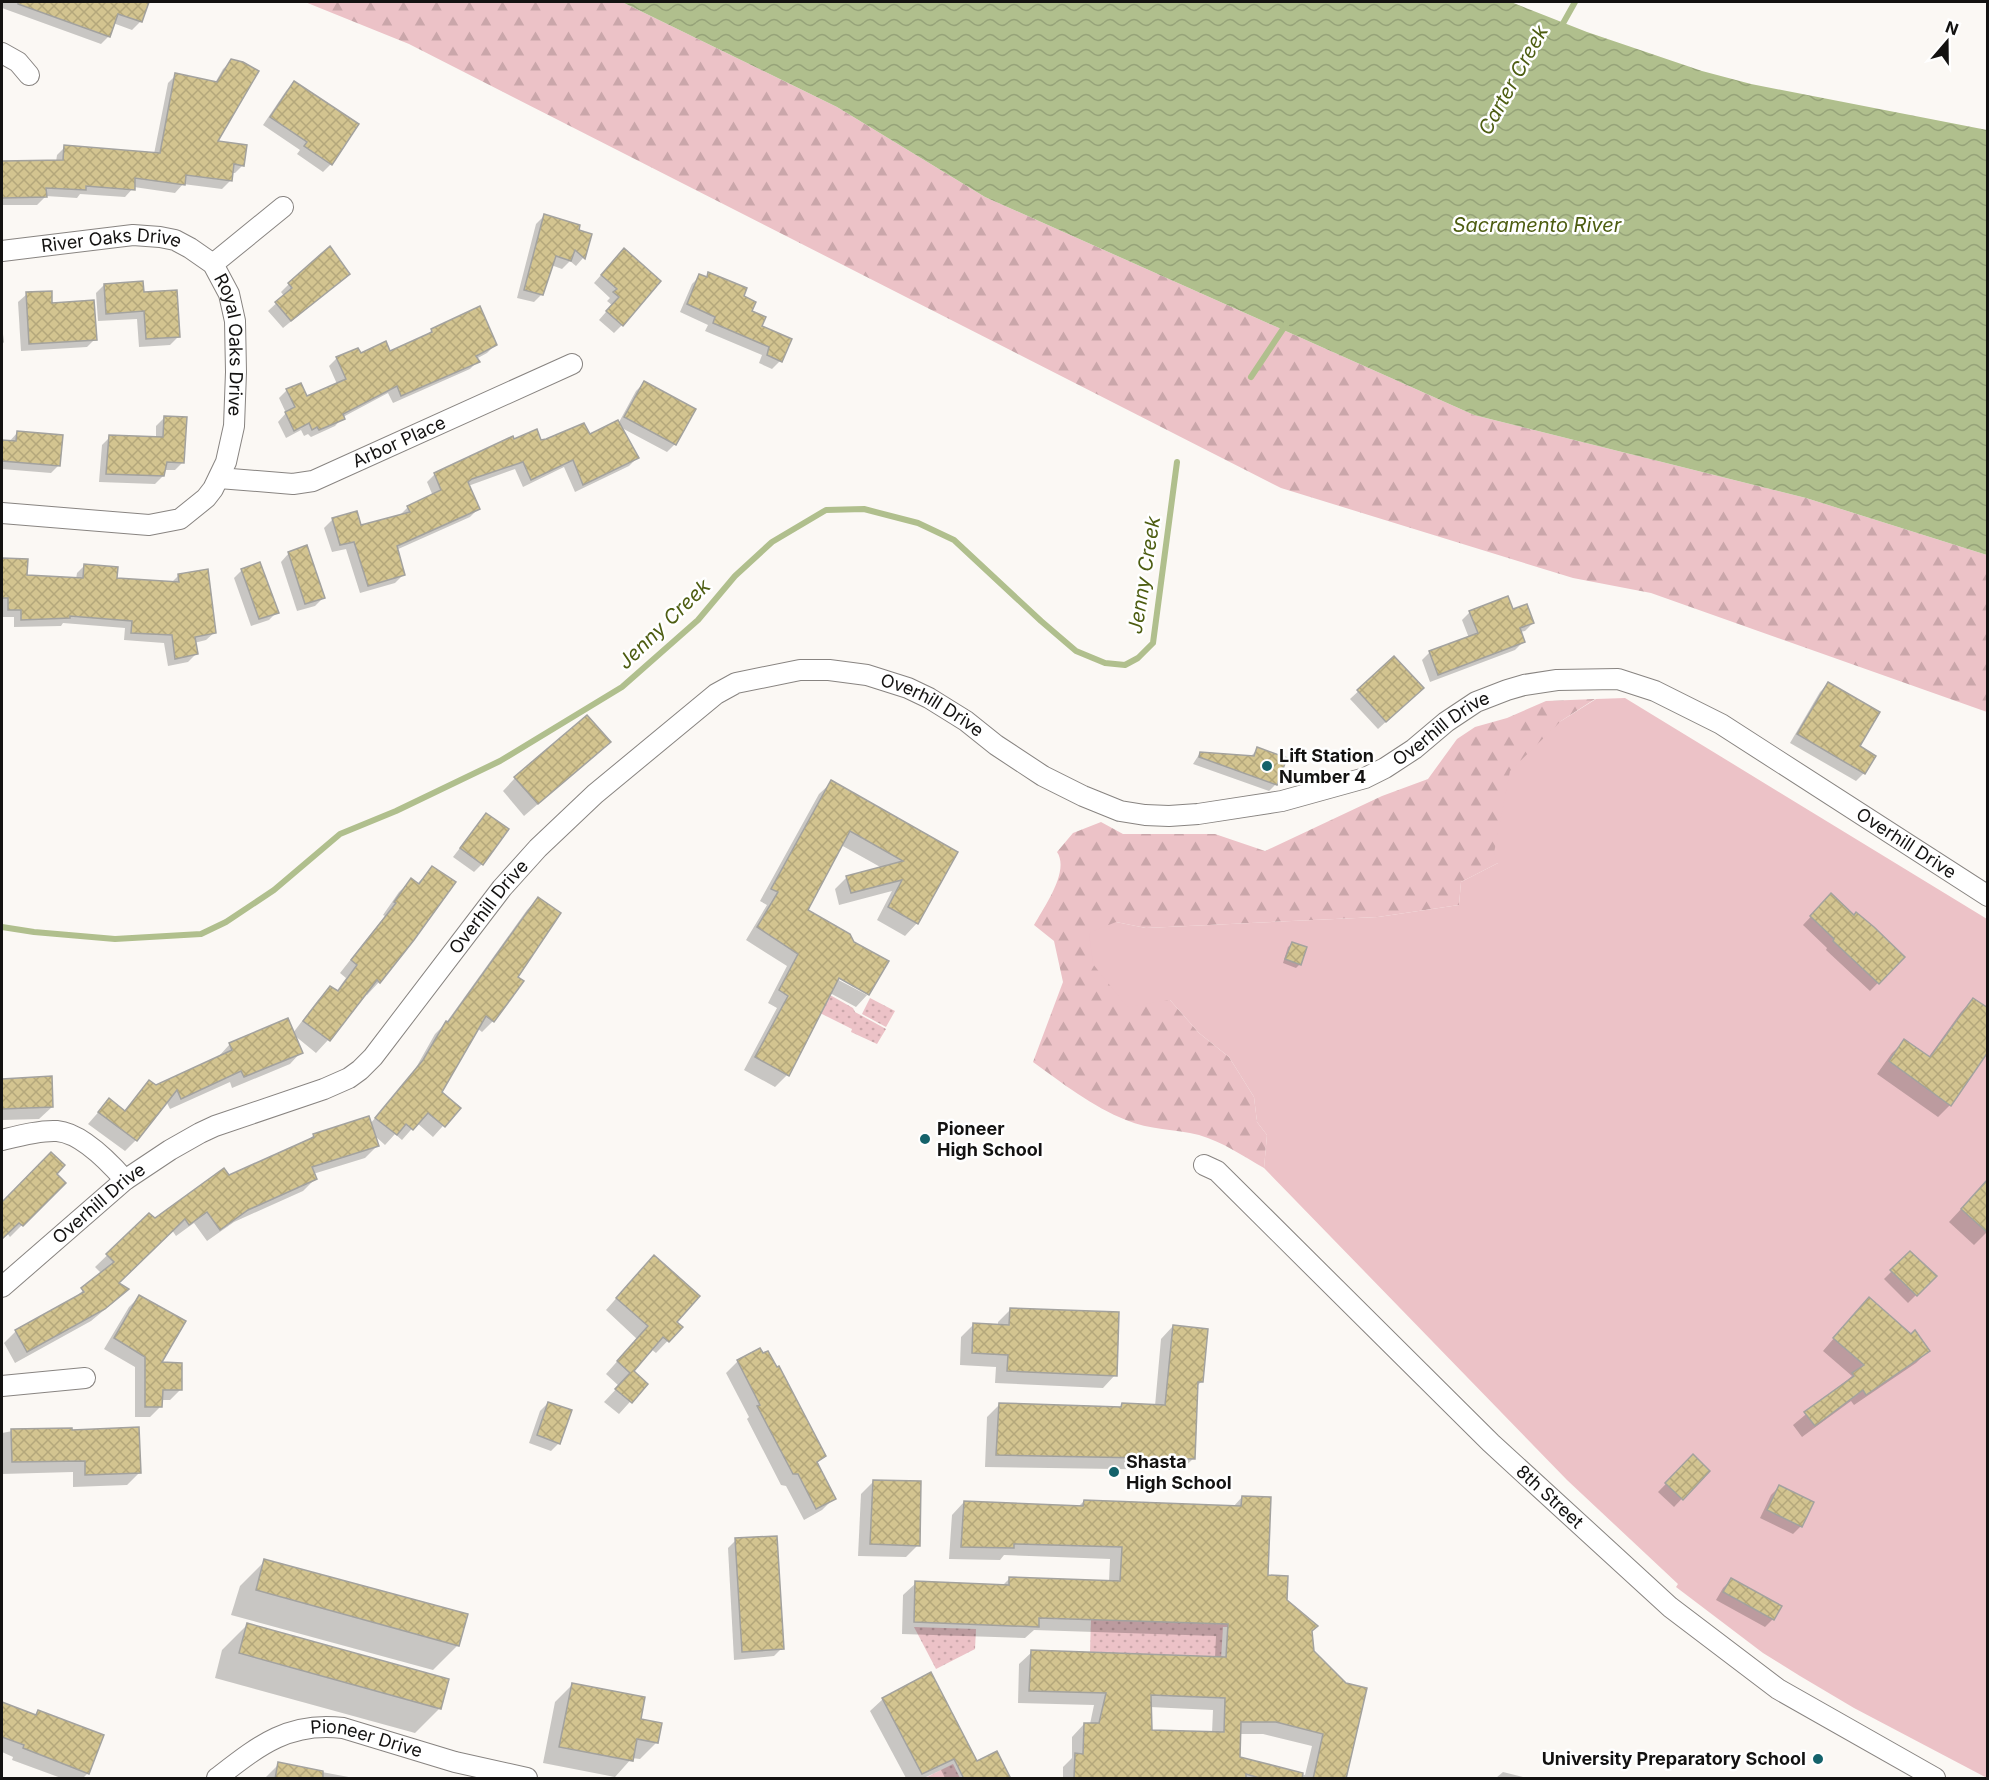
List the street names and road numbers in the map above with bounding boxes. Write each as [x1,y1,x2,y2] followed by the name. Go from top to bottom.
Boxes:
[40,224,186,256] street label: River Oaks Drive
[210,270,247,417] street label: Royal Oaks Drive
[349,411,449,472] street label: Arbor Place
[878,669,988,741] street label: Overhill Drive
[1389,687,1492,770] street label: Overhill Drive
[1853,803,1960,883] street label: Overhill Drive
[444,855,532,958] street label: Overhill Drive
[48,1158,149,1248] street label: Overhill Drive
[1512,1460,1588,1532] street label: 8th Street
[310,1716,425,1761] street label: Pioneer Drive

